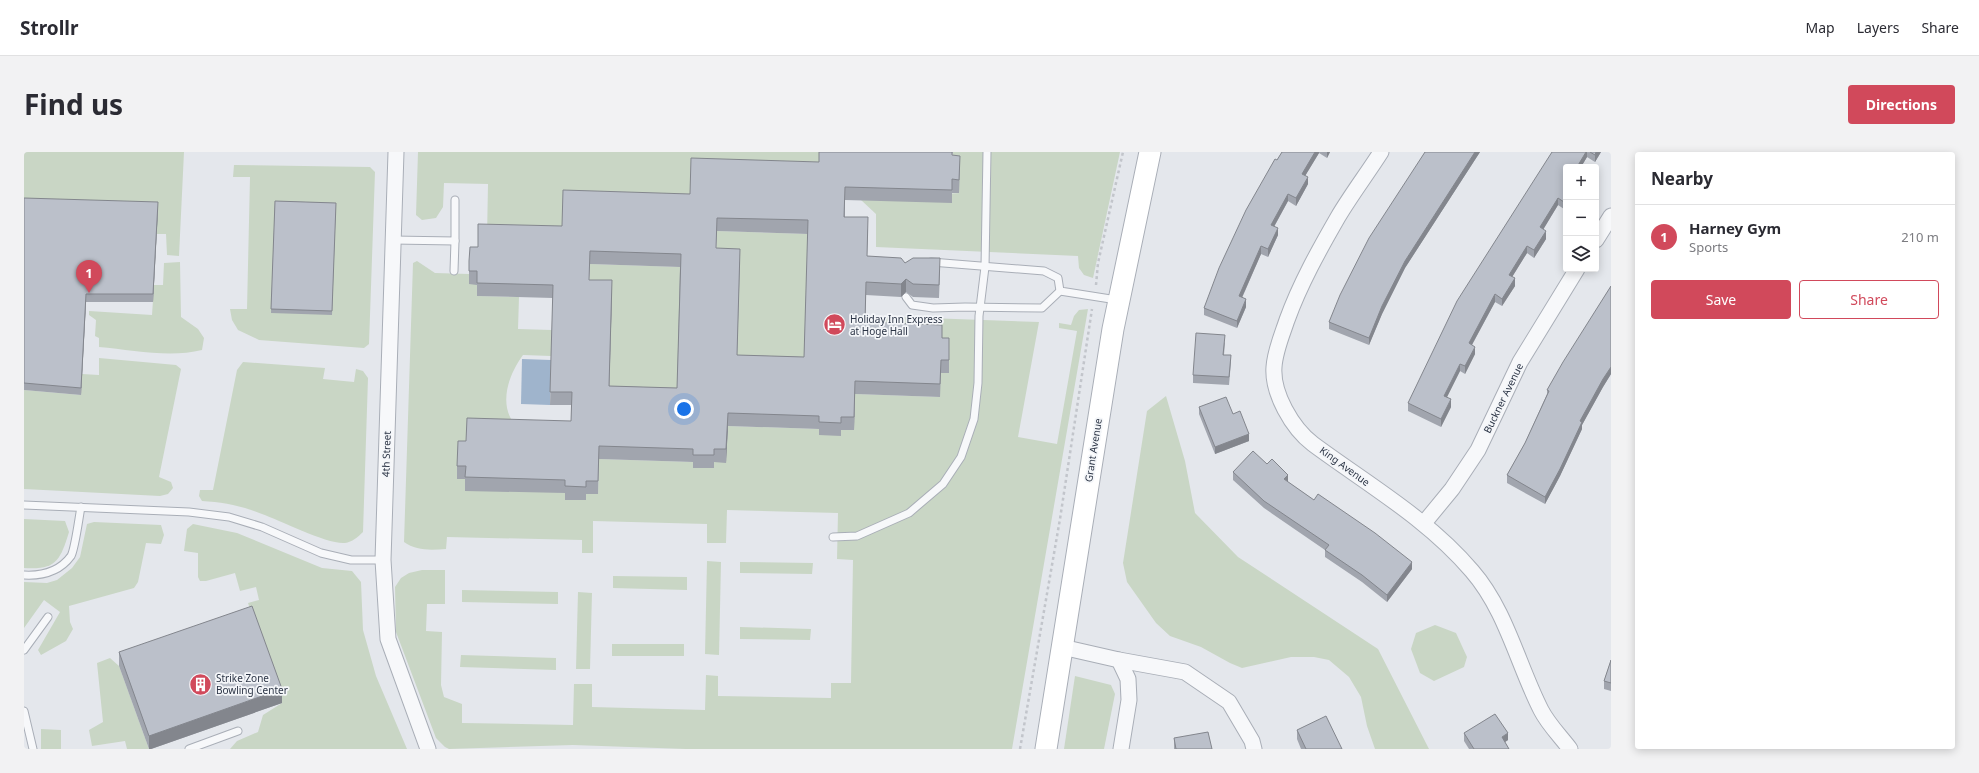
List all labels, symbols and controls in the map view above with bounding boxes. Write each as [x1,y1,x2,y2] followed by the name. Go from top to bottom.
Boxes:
[20,15,79,41] text: Strollr
[1806,18,1835,37] text: Map
[1857,18,1899,37] text: Layers
[1921,18,1959,37] text: Share
[24,85,123,123] text: Find us
[1848,85,1955,124] button: Directions
[1563,164,1599,272] map controls
[1563,164,1599,200] button: +
[1651,167,1713,190] text: Nearby
[1563,200,1599,236] button: −
[1689,218,1781,238] text: Harney Gym
[1660,228,1668,246] text: 1
[1901,228,1939,246] text: 210 m
[1563,236,1599,272] button: layers
[1689,238,1728,256] text: Sports
[76,260,102,293] pin: 1
[1651,280,1791,319] button: Save
[1799,280,1939,319] button: Share
[822,312,848,338] hotel icon: Holiday Inn Express at Hoge Hall
[850,312,943,338] place label: Holiday Inn Express at Hoge Hall
[1480,360,1526,435] street label: Buckner Avenue
[674,399,694,419] your location
[1081,417,1105,483] street label: Grant Avenue
[378,430,394,477] street label: 4th Street
[1317,443,1373,489] street label: King Avenue
[188,671,214,697] building icon: Strike Zone Bowling Center
[216,671,288,697] place label: Strike Zone Bowling Center

